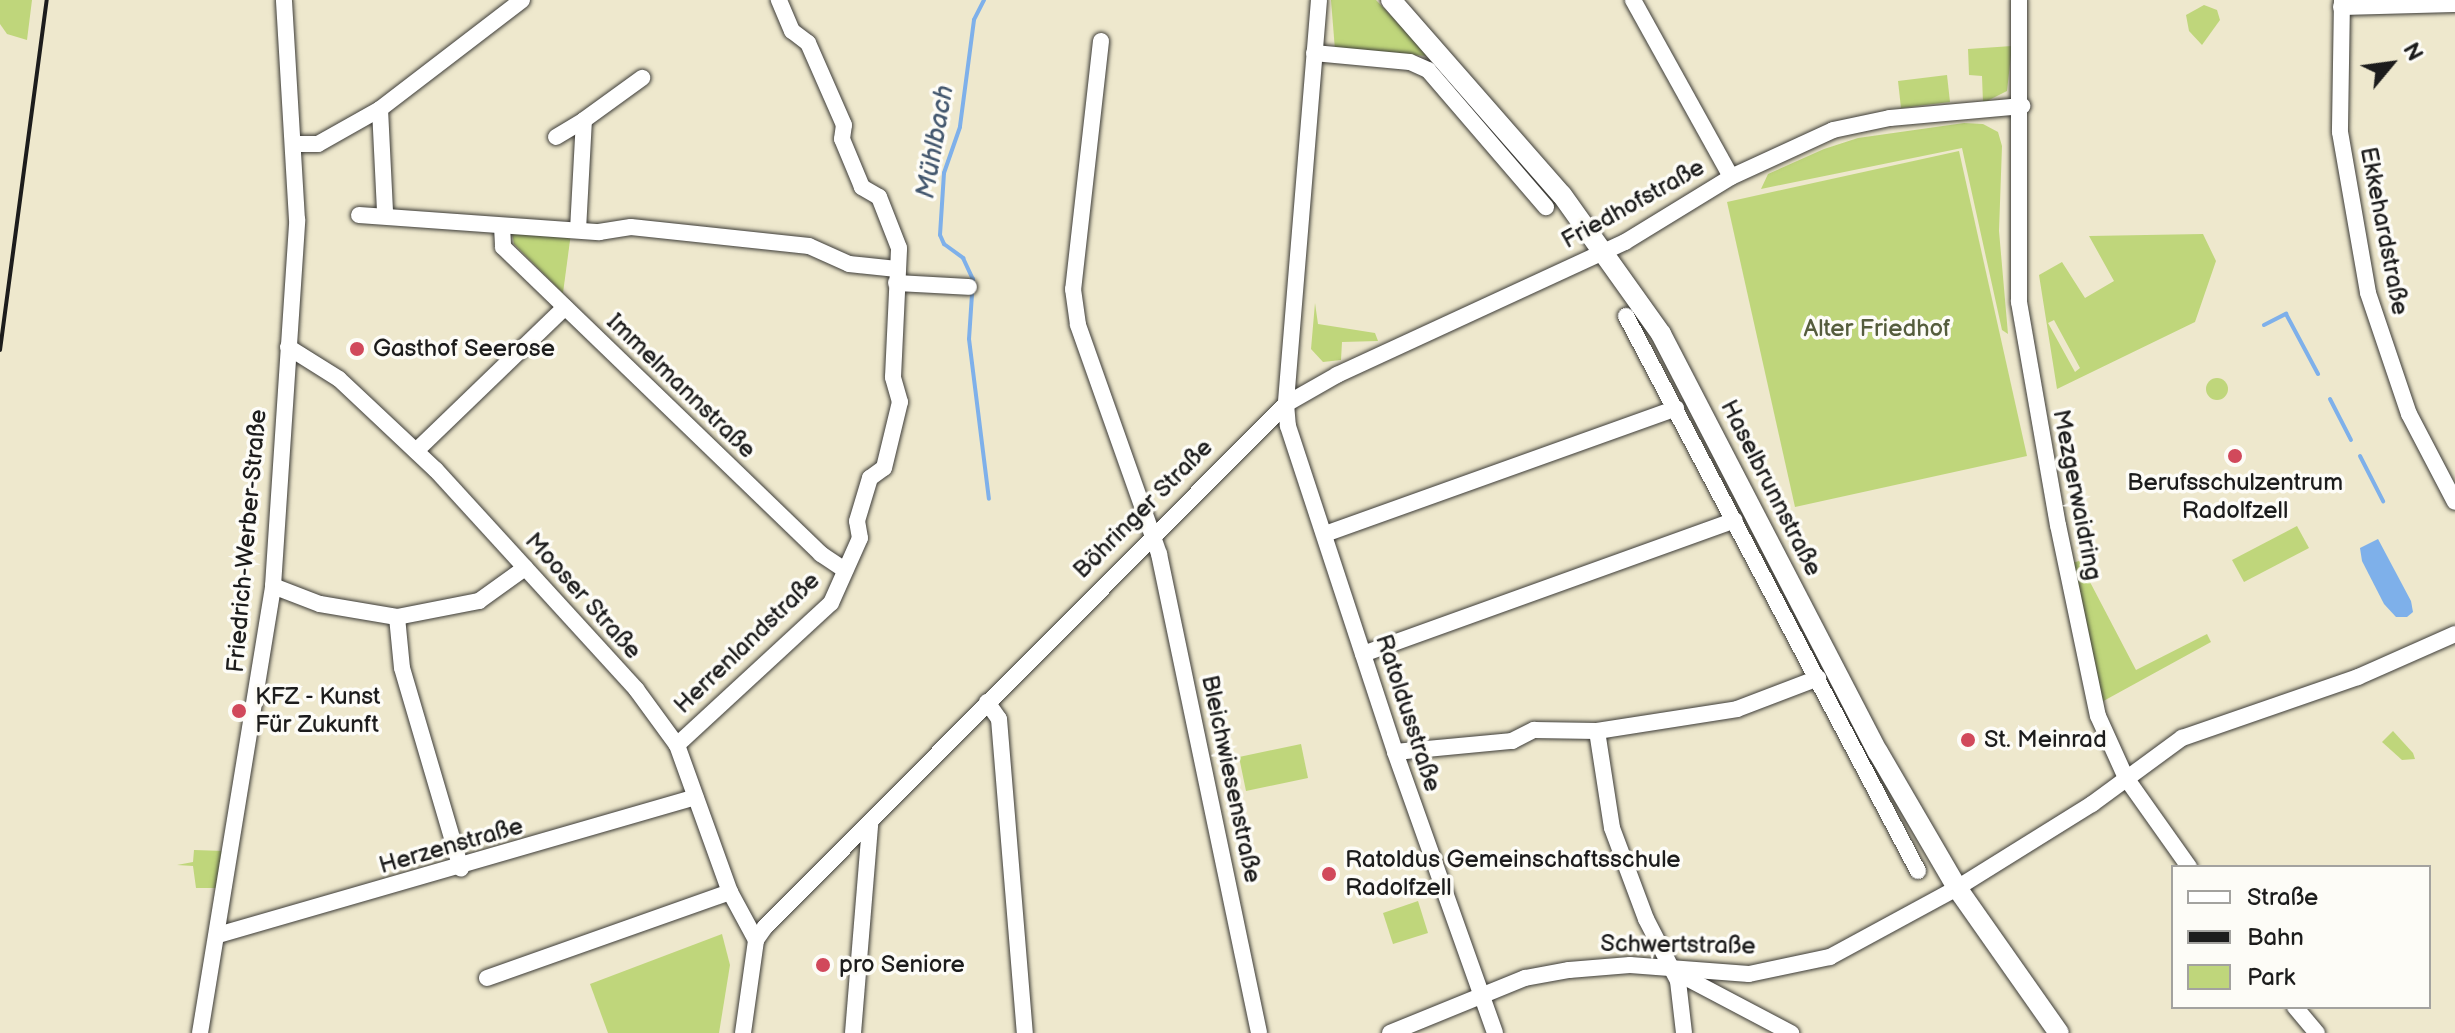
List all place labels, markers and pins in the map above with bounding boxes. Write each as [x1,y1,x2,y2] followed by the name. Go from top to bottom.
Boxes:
[373,335,555,363] place label: Gasthof Seerose
[348,340,366,358] marker: Gasthof Seerose
[2226,447,2244,465] marker: Berufsschulzentrum Radolfzell
[2127,469,2343,525] place label: Berufsschulzentrum Radolfzell
[255,683,382,739] place label: KFZ - Kunst Für Zukunft
[230,702,248,720] marker: KFZ - Kunst Für Zukunft
[1984,726,2107,754] place label: St. Meinrad
[1959,731,1977,749] marker: St. Meinrad
[1345,846,1681,902] place label: Ratoldus Gemeinschaftsschule Radolfzell
[1320,865,1338,883] marker: Ratoldus Gemeinschaftsschule Radolfzell
[839,951,965,979] place label: pro Seniore
[814,956,832,974] marker: pro Seniore

